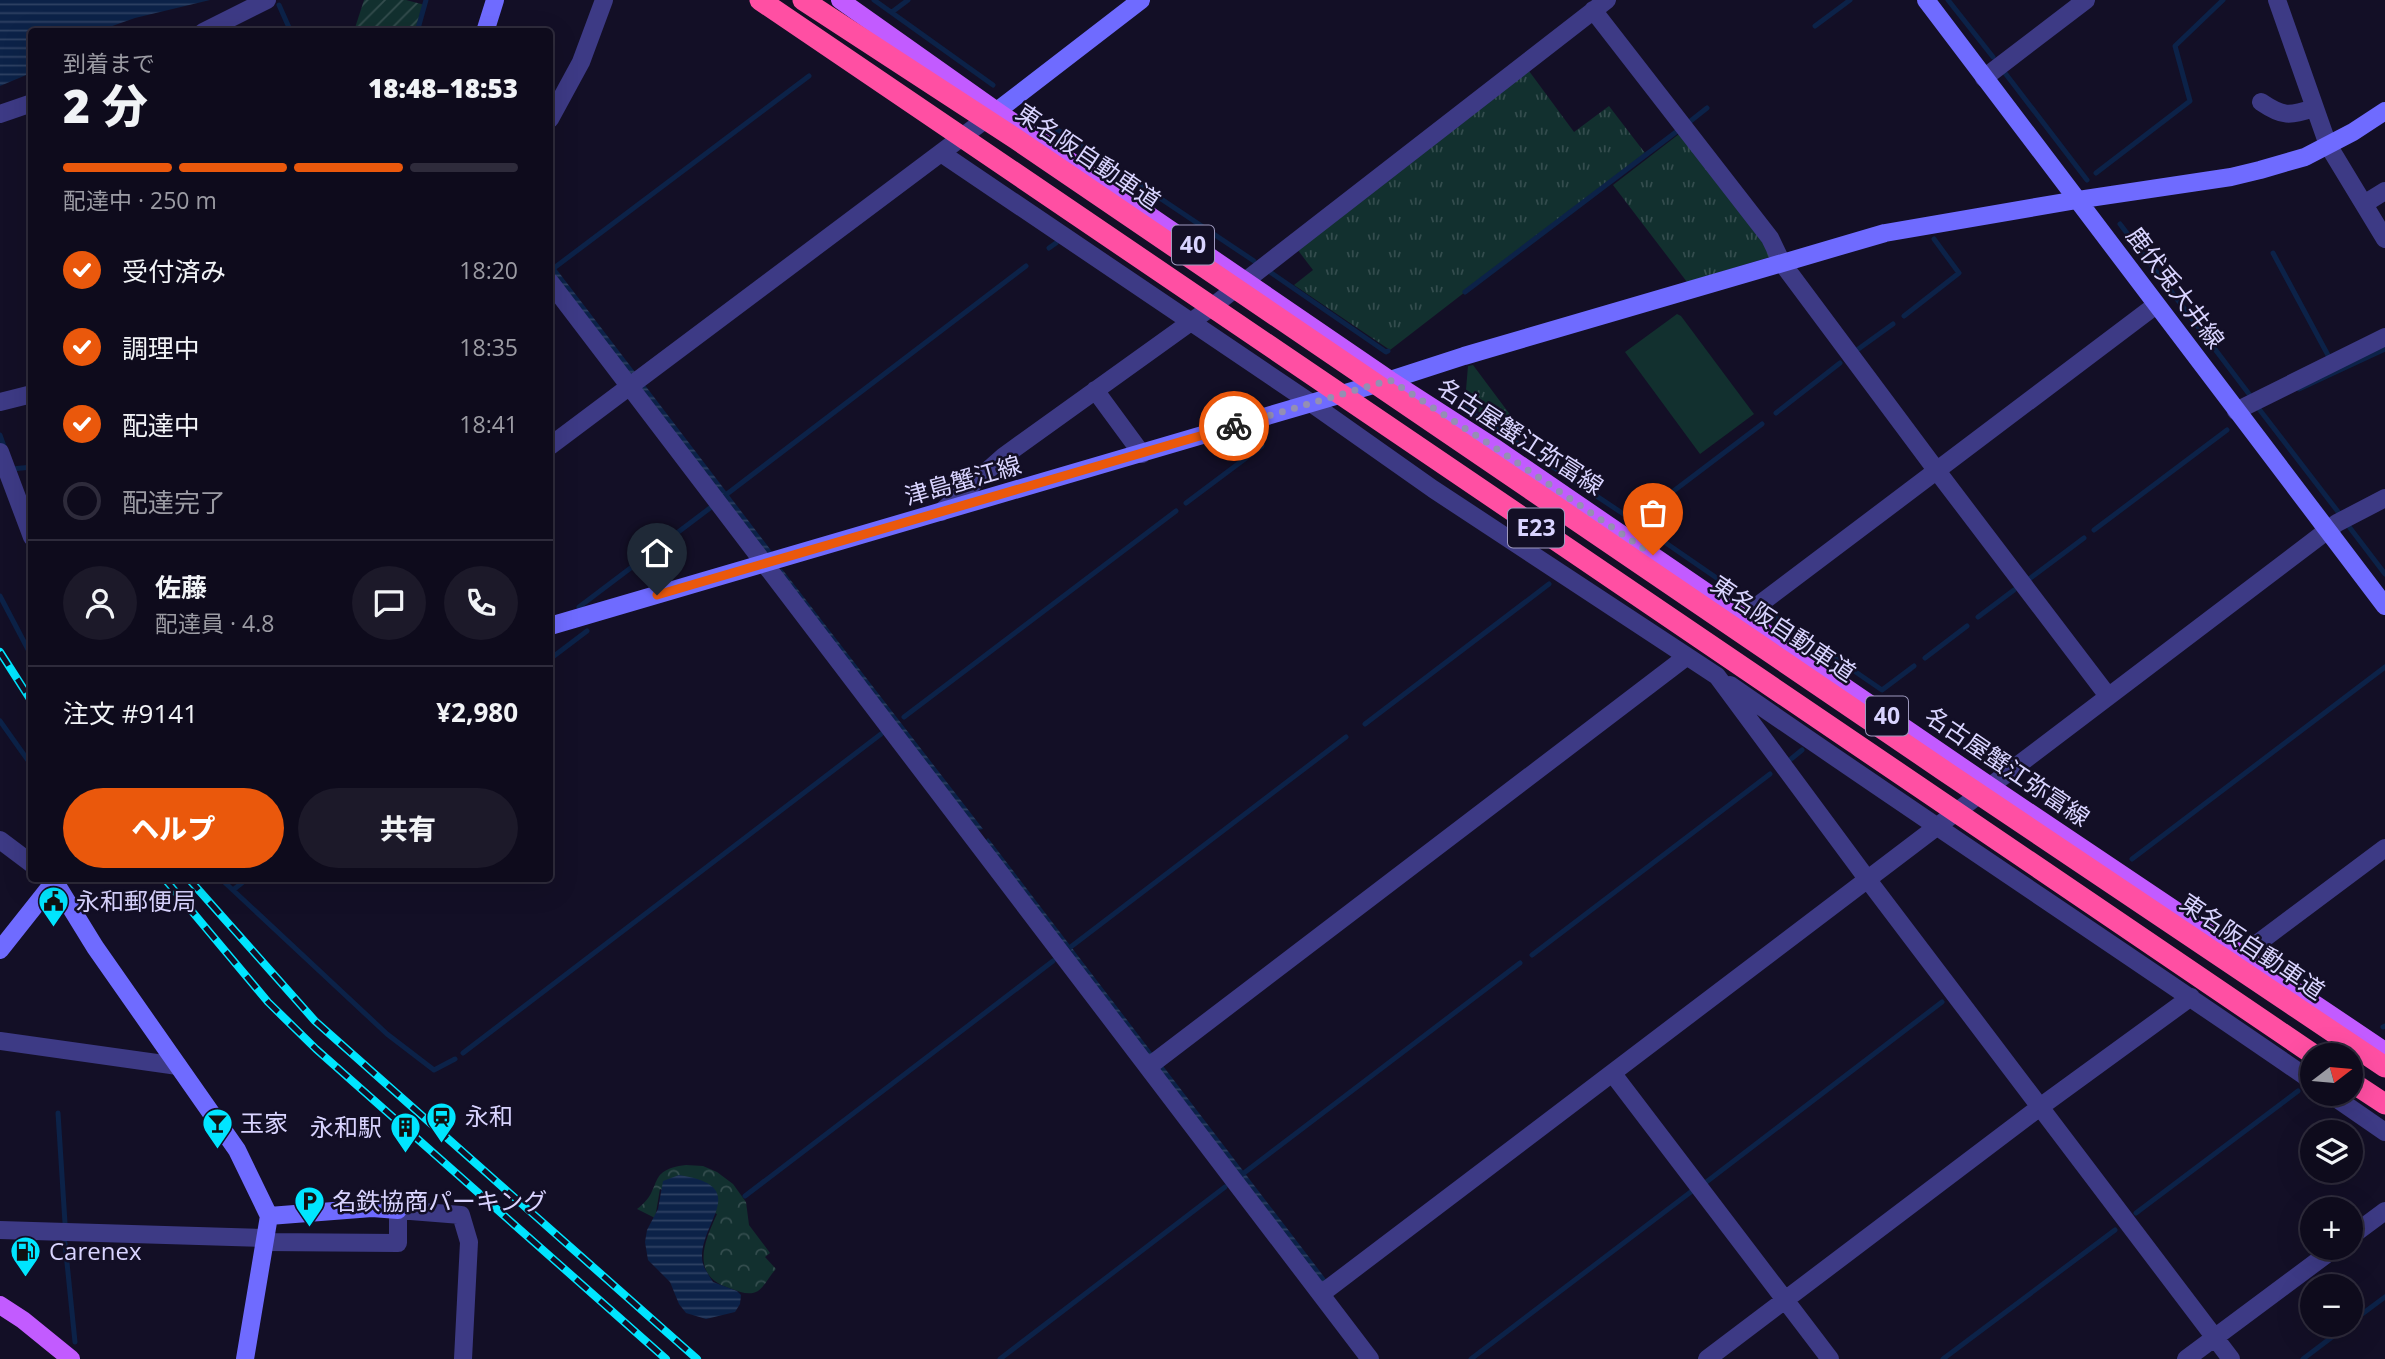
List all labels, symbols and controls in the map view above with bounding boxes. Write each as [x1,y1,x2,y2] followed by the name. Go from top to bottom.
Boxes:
[63,47,155,79] text: 到着まで
[368,70,518,106] text: 18:48–18:53
[63,74,148,136] text: 2 分
[1010,95,1168,216] street label: 東名阪自動車道
[63,184,217,216] text: 配達中 · 250 m
[2120,220,2233,355] street label: 鹿伏兎大井線
[1172,226,1214,264] road number: 40
[63,251,101,289] icon: check
[122,253,226,289] text: 受付済み
[459,254,518,286] text: 18:20
[63,328,101,366] icon: check
[122,330,200,366] text: 調理中
[459,331,518,363] text: 18:35
[1431,370,1610,502] street label: 名古屋蟹江弥富線
[1199,391,1269,461] courier
[63,405,101,443] icon: check
[122,407,200,443] text: 配達中
[1215,407,1253,445] icon: bike
[459,408,518,440] text: 18:41
[900,447,1025,512] street label: 津島蟹江線
[1623,483,1683,555] pin
[122,484,226,520] text: 配達完了
[1634,494,1672,532] icon: bag
[1508,508,1564,548] road number: E23
[627,523,687,595] pin
[638,534,676,572] icon: home
[63,566,137,640] button: person
[352,566,426,640] button: chat
[444,566,518,640] button: phone
[1705,567,1863,688] street label: 東名阪自動車道
[155,569,207,605] text: 佐藤
[155,607,274,639] text: 配達員 · 4.8
[436,694,518,730] text: ¥2,980
[63,695,198,731] text: 注文 #9141
[1866,696,1908,736] road number: 40
[1919,698,2097,833] street label: 名古屋蟹江弥富線
[63,788,284,868] button: ヘルプ
[298,788,518,868] button: 共有
[76,884,196,917] place label: 永和郵便局
[36,885,70,929] public building icon: 永和郵便局
[2174,885,2332,1006] street label: 東名阪自動車道
[2300,1043,2362,1106] north arrow
[2300,1043,2363,1337] map controls
[465,1099,513,1132] place label: 永和
[425,1100,459,1144] station icon: 永和
[240,1106,288,1139] place label: 玉家
[200,1107,234,1151] bar icon: 玉家
[310,1110,382,1143] place label: 永和駅
[388,1111,422,1155] building icon: 永和駅
[2300,1120,2363,1183] button: layers
[332,1184,547,1217] place label: 名鉄協商パーキング
[292,1185,326,1229] parking icon: 名鉄協商パーキング
[2300,1197,2363,1260] button: +
[49,1234,142,1267] place label: Carenex
[9,1235,43,1279] fuel station icon: Carenex
[2300,1274,2363,1337] button: −

